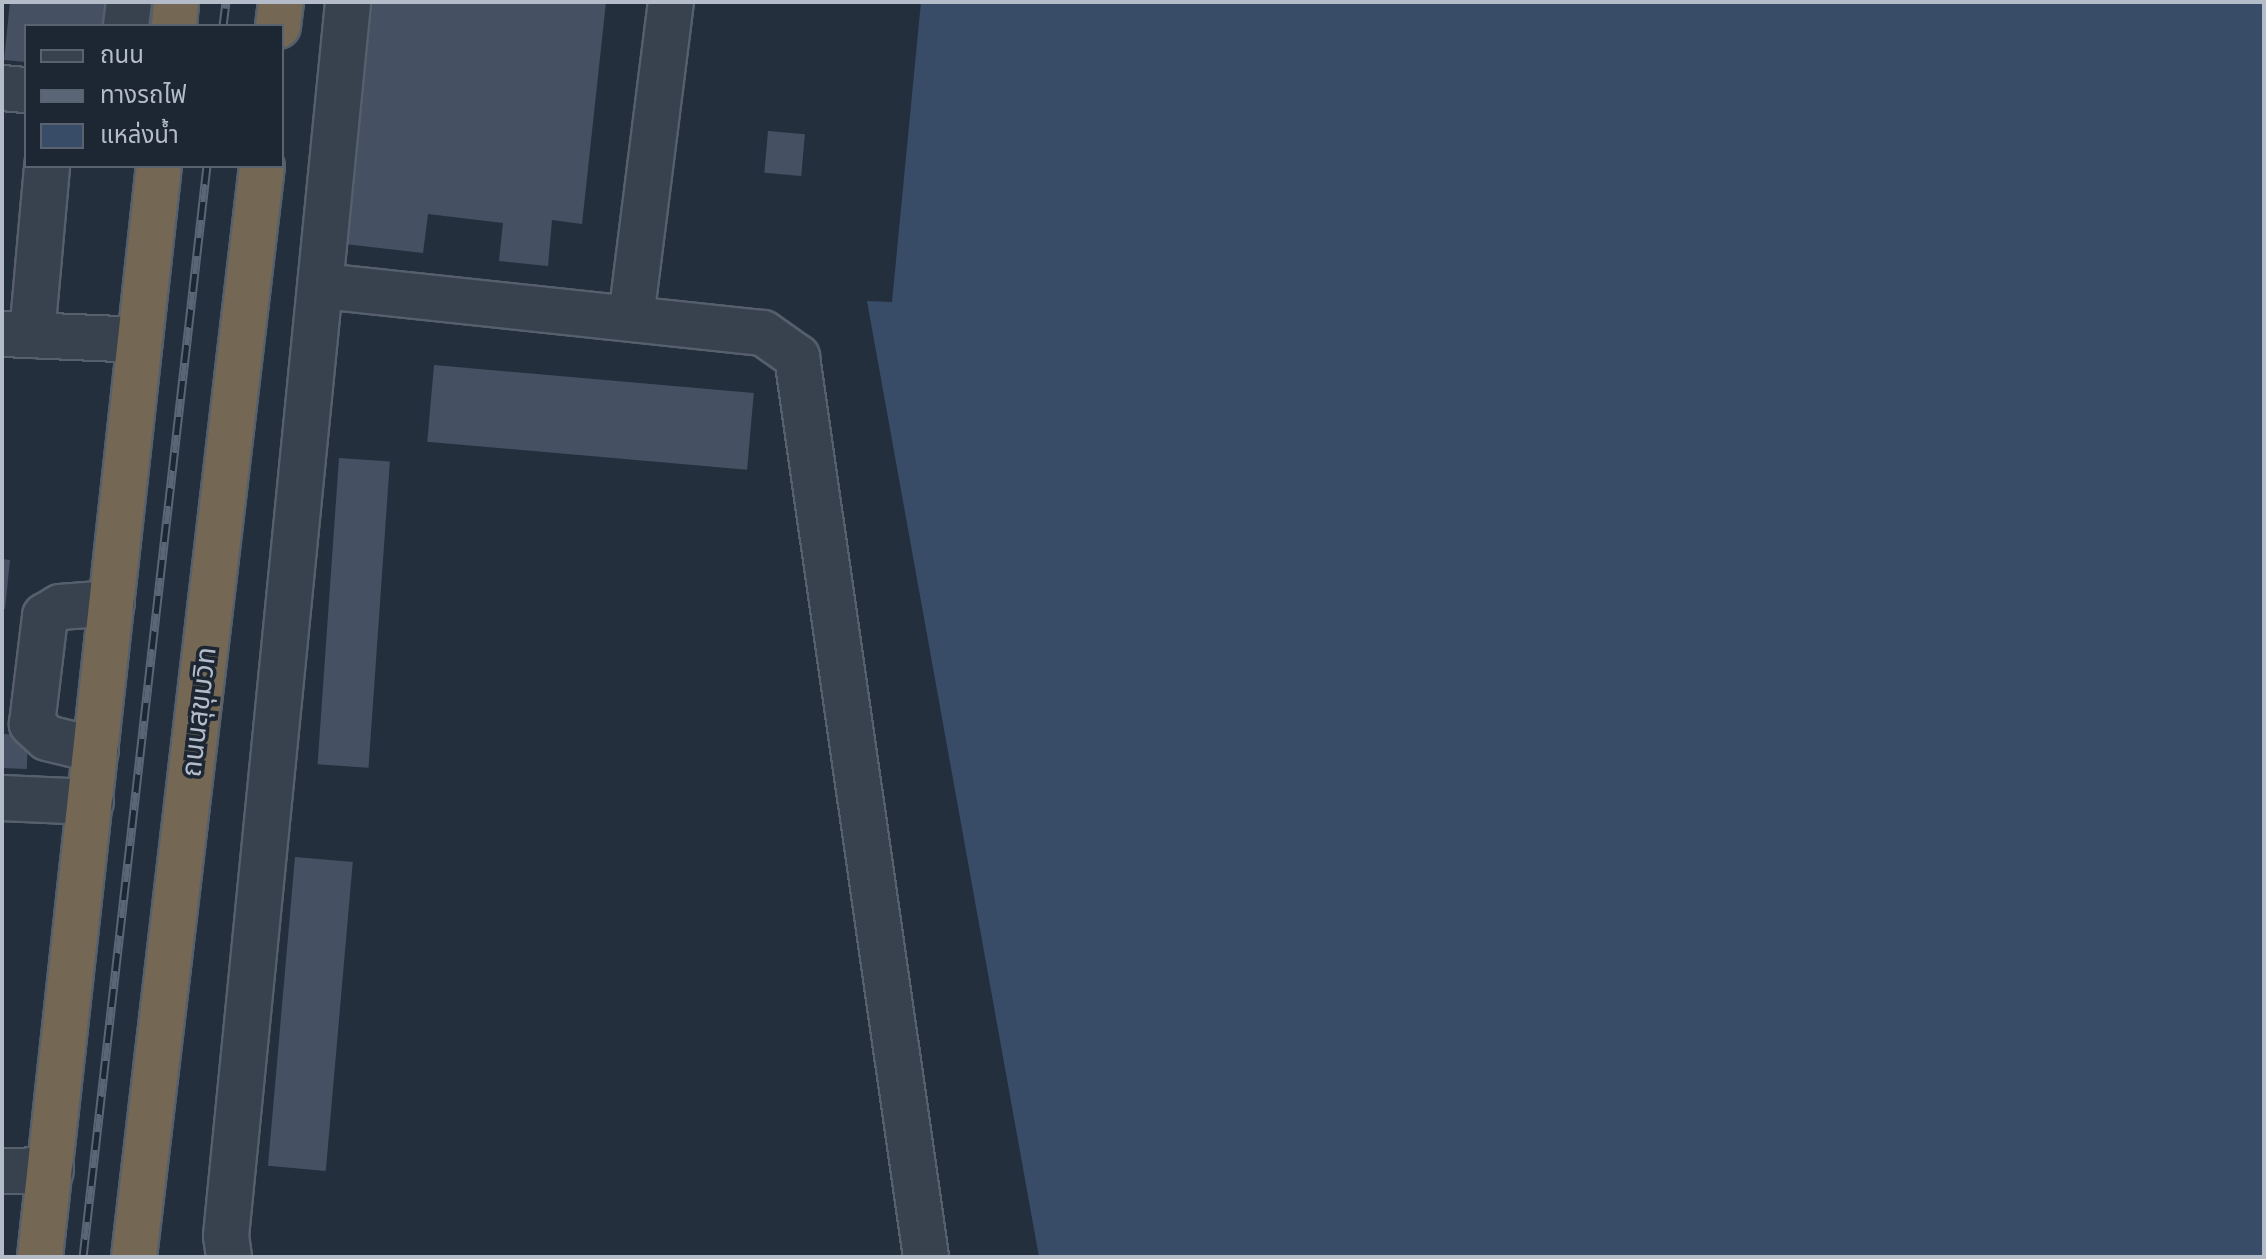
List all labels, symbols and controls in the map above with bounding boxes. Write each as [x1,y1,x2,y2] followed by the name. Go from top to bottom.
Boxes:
[24,24,284,168] legend
[100,40,144,69] text: ถนน
[100,80,187,109] text: ทางรถไฟ
[100,120,179,149] text: แหล่งน้ำ
[173,645,223,779] street label: ถนนสุขุมวิท

